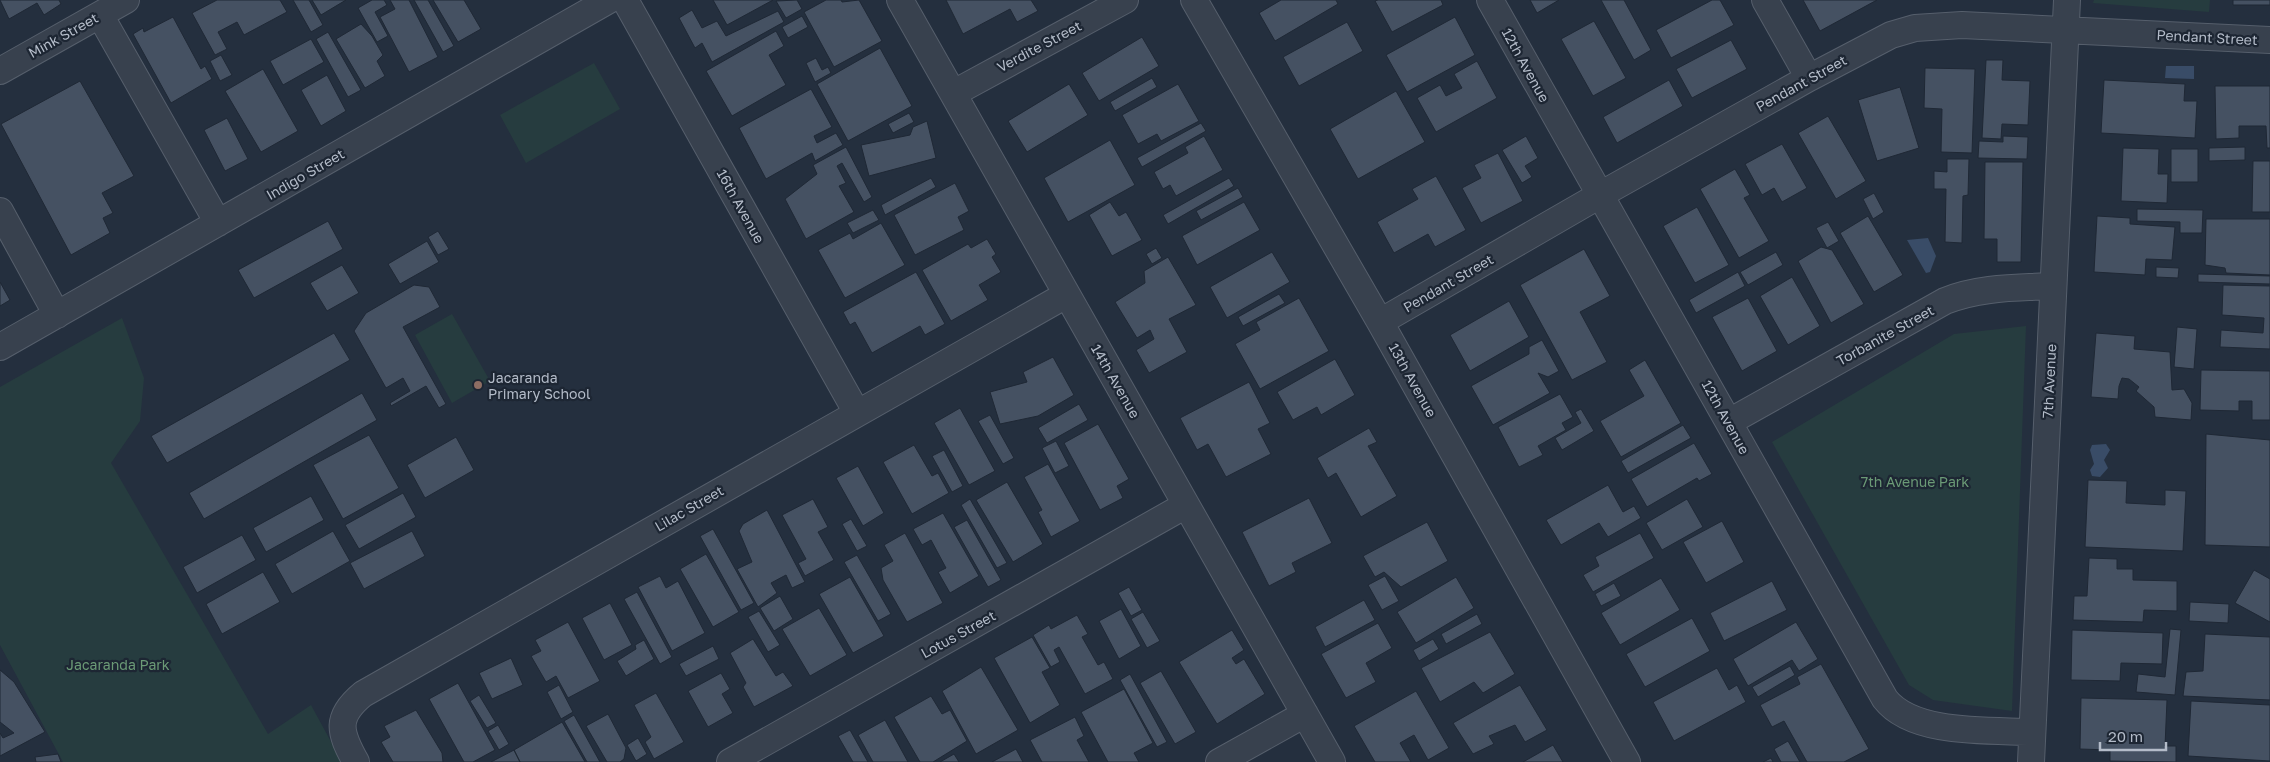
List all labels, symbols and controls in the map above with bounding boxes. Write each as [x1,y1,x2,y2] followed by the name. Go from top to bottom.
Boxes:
[25,9,101,61] street label: Mink Street
[994,17,1084,75] street label: Verdite Street
[1499,25,1553,105] street label: 12th Avenue
[2156,26,2258,48] street label: Pendant Street
[1753,51,1849,115] street label: Pendant Street
[263,145,347,203] street label: Indigo Street
[714,166,768,246] street label: 16th Avenue
[1400,250,1496,316] street label: Pendant Street
[1833,301,1937,369] street label: Torbanite Street
[1386,340,1440,420] street label: 13th Avenue
[1088,341,1144,421] street label: 14th Avenue
[2039,343,2059,419] street label: 7th Avenue
[488,369,590,402] place label: Jacaranda Primary School
[1699,377,1753,457] street label: 12th Avenue
[472,379,484,391] marker: Jacaranda Primary School
[1861,473,1969,490] park label: 7th Avenue Park
[652,481,726,535] street label: Lilac Street
[918,607,998,661] street label: Lotus Street
[66,656,170,673] park label: Jacaranda Park
[2100,720,2166,752] scale bar
[2108,727,2143,745] text: 20 m

